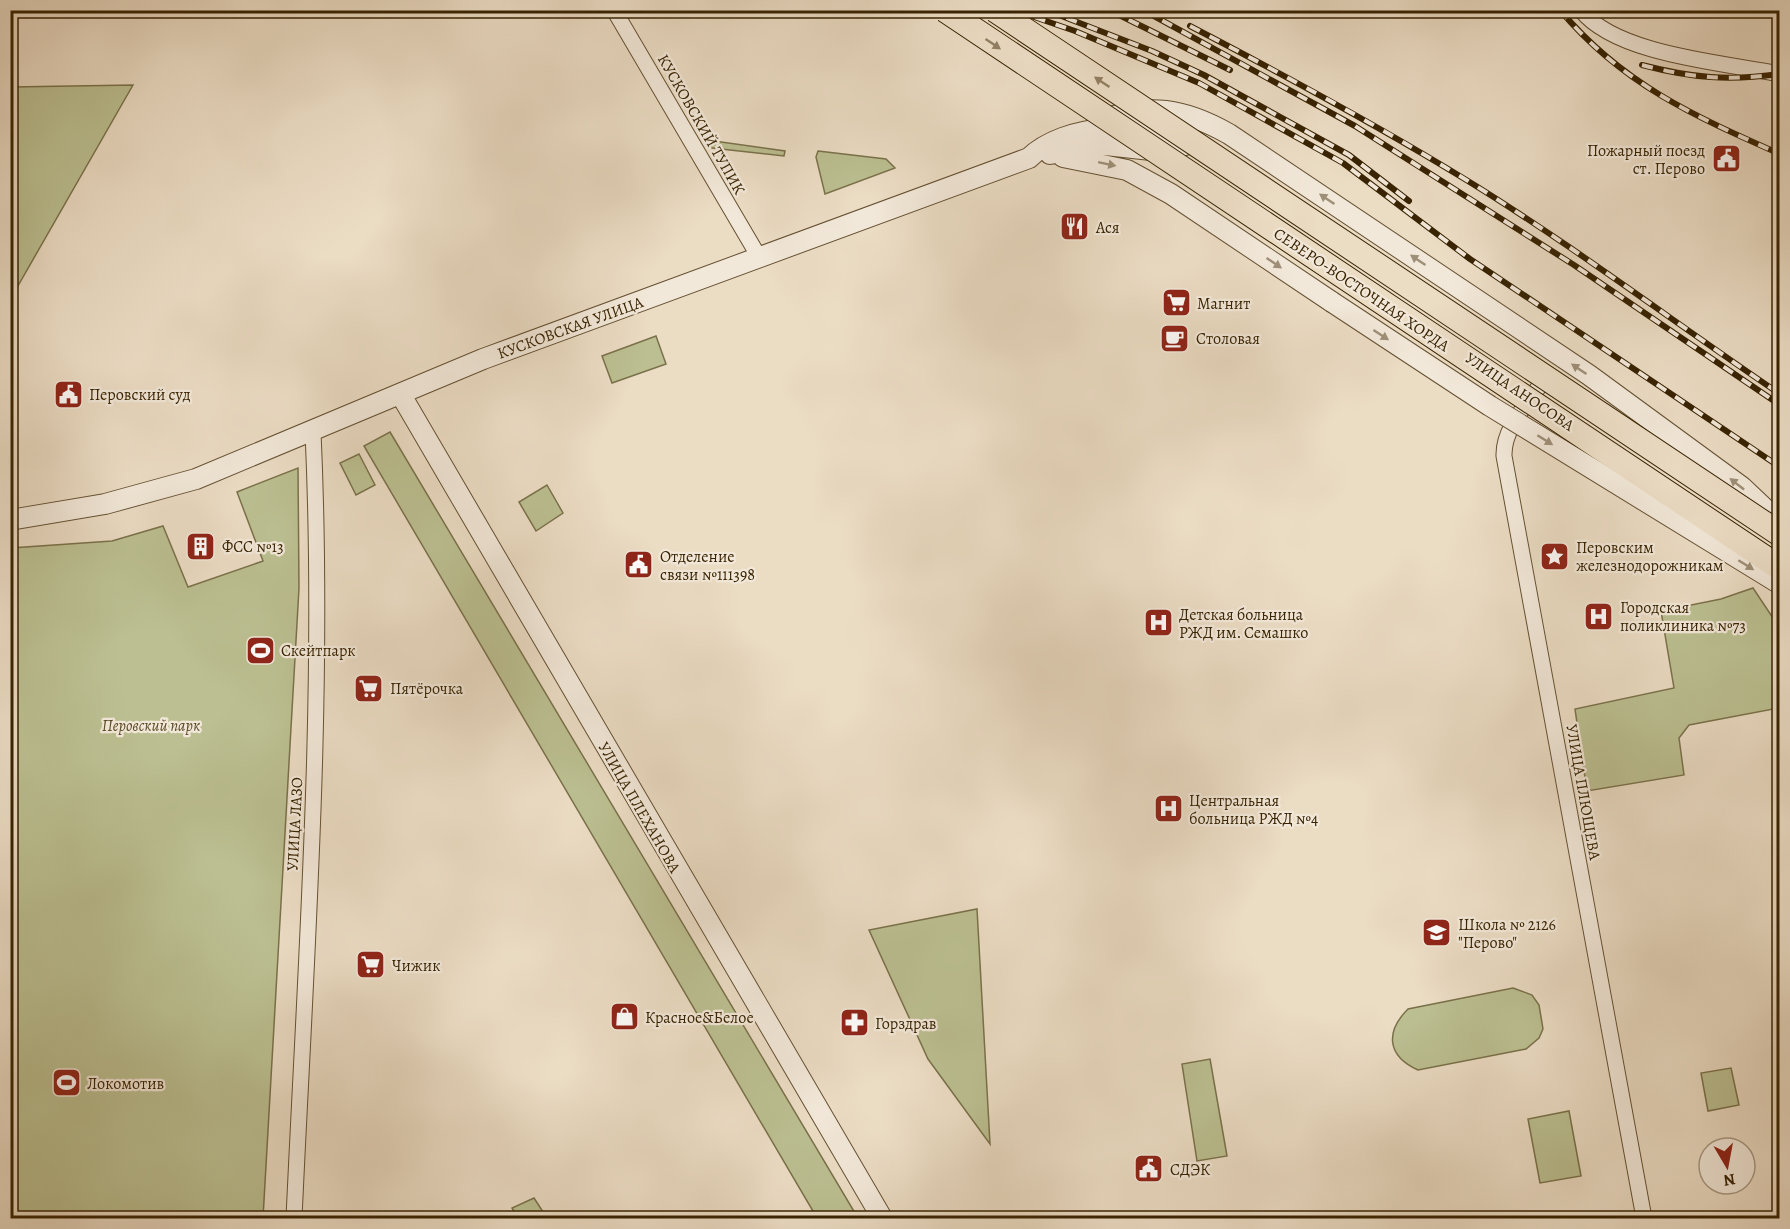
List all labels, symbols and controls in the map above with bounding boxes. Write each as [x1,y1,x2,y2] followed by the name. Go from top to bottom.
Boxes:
[985,38,1001,49] one-way arrow
[652,50,751,199] street label: КУСКОВСКИЙ ТУПИК
[1094,76,1110,88] one-way arrow
[1587,140,1705,180] place label: Пожарный поезд ст. Перово
[1710,143,1742,175] public building icon: Пожарный поезд ст. Перово
[1097,160,1116,169] one-way arrow
[1319,194,1335,205] one-way arrow
[1059,211,1091,243] restaurant icon: Ася
[1095,217,1120,239] place label: Ася
[1269,223,1454,357] street label: СЕВЕРО-ВОСТОЧНАЯ ХОРДА
[1409,254,1426,265] one-way arrow
[1265,257,1281,269] one-way arrow
[1160,287,1192,319] supermarket icon: Магнит
[494,291,647,365] street label: КУСКОВСКАЯ УЛИЦА
[1197,293,1250,315] place label: Магнит
[1159,322,1191,354] cafe icon: Столовая
[1196,328,1260,350] place label: Столовая
[1373,329,1389,340] one-way arrow
[1461,347,1579,437] street label: УЛИЦА АНОСОВА
[1571,363,1588,374] one-way arrow
[52,378,84,410] public building icon: Перовский суд
[89,384,191,406] place label: Перовский суд
[1536,435,1553,446] one-way arrow
[1729,478,1744,490] one-way arrow
[185,530,217,562] building icon: ФСС №13
[222,536,284,558] place label: ФСС №13
[1576,537,1724,577] place label: Перовским железнодорожникам
[1539,540,1571,572] place icon: Перовским железнодорожникам
[660,546,755,586] place label: Отделение связи №111398
[623,549,655,581] public building icon: Отделение связи №111398
[1738,560,1754,571] one-way arrow
[1620,597,1746,637] place label: Городская поликлиника №73
[1583,600,1615,632] hospital icon: Городская поликлиника №73
[1179,604,1308,644] place label: Детская больница РЖД им. Семашко
[1142,607,1174,639] hospital icon: Детская больница РЖД им. Семашко
[244,634,276,666] sports icon: Скейтпарк
[281,640,356,662] place label: Скейтпарк
[353,672,385,704] supermarket icon: Пятёрочка
[390,678,464,700] place label: Пятёрочка
[102,715,200,737] park label: Перовский парк
[1560,722,1606,863] street label: УЛИЦА ПЛЮЩЕВА
[593,738,686,878] street label: УЛИЦА ПЛЕХАНОВА
[282,776,308,872] street label: УЛИЦА ЛАЗО
[1189,790,1318,830] place label: Центральная больница РЖД №4
[1152,793,1184,825] hospital icon: Центральная больница РЖД №4
[1458,914,1556,954] place label: Школа № 2126 "Перово"
[1421,917,1453,949] school or university icon: Школа № 2126 "Перово"
[355,949,387,981] supermarket icon: Чижик
[392,955,441,977] place label: Чижик
[608,1001,640,1033] shop icon: Красное&Белое
[645,1007,754,1029] place label: Красное&Белое
[838,1007,870,1039] pharmacy icon: Горздрав
[875,1013,936,1035] place label: Горздрав
[50,1067,82,1099] sports icon: Локомотив
[87,1073,164,1095] place label: Локомотив
[1697,1136,1757,1196] north arrow
[1133,1153,1165,1185] public building icon: СДЭК
[1170,1159,1211,1181] place label: СДЭК
[1721,1168,1737,1192] text: N

